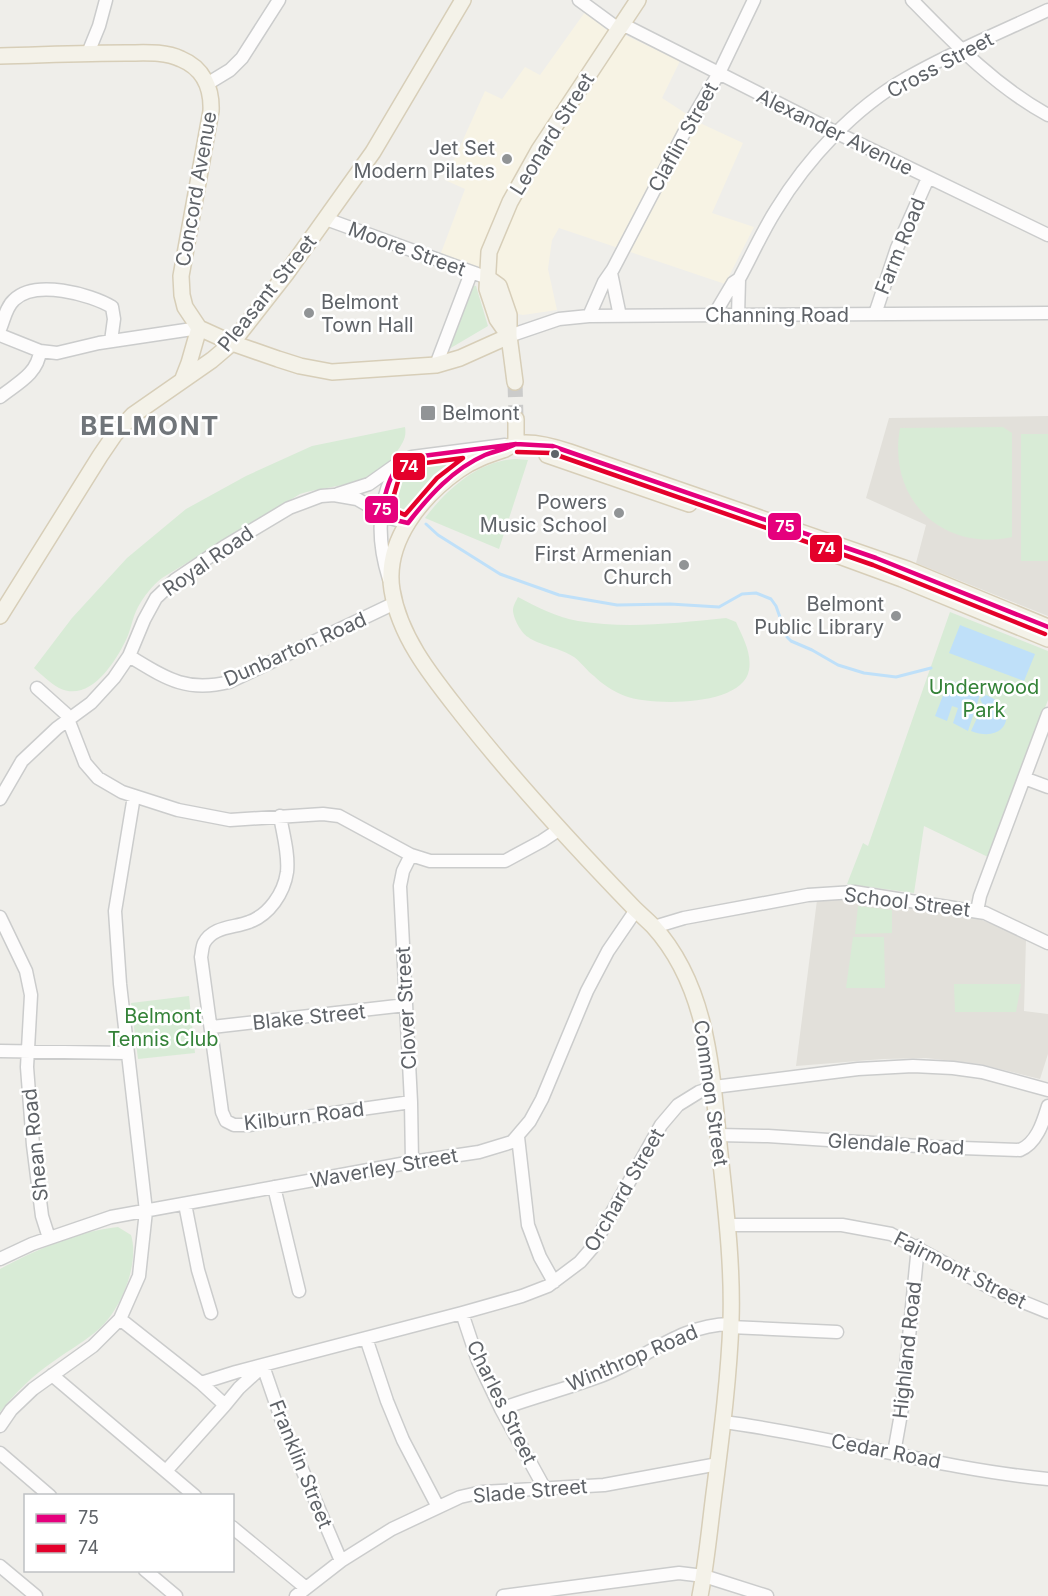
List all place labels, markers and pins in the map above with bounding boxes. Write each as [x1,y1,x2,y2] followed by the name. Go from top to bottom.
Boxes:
[353,136,495,183] place label: Jet Set Modern Pilates
[500,152,514,166] marker: Jet Set Modern Pilates
[321,290,414,337] place label: Belmont Town Hall
[302,306,316,320] marker: Belmont Town Hall
[442,401,520,425] place label: Belmont
[419,404,437,422] marker: Belmont
[549,448,561,460] unlabelled marker
[480,490,607,537] place label: Powers Music School
[612,506,626,520] marker: Powers Music School
[535,542,672,589] place label: First Armenian Church
[677,558,691,572] marker: First Armenian Church
[754,592,884,639] place label: Belmont Public Library
[889,609,903,623] marker: Belmont Public Library

